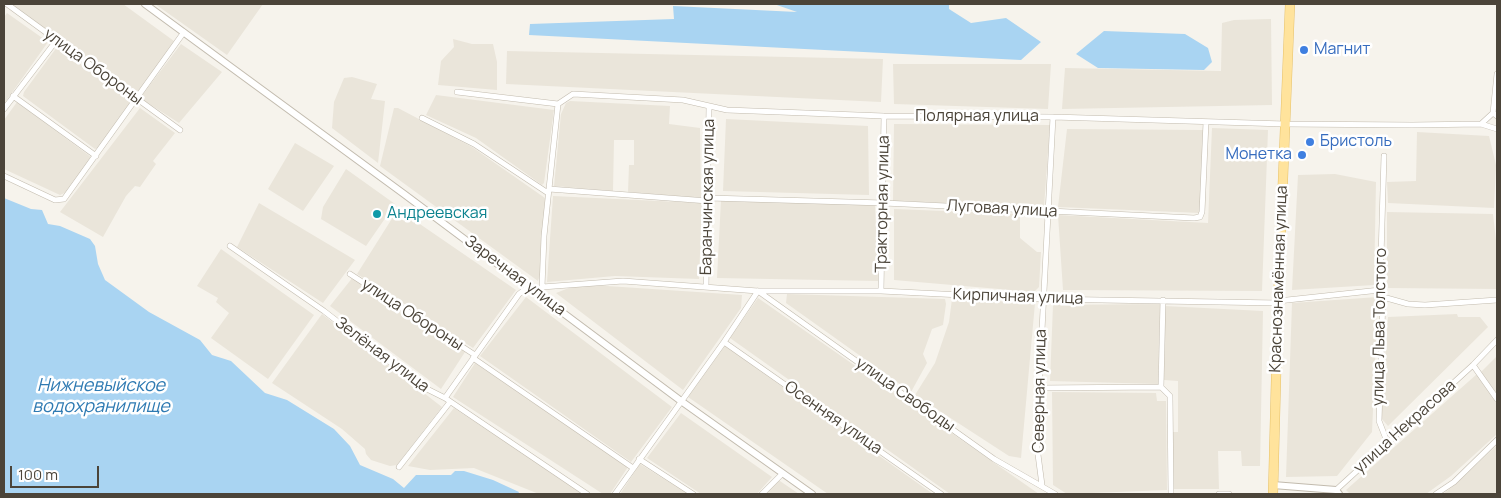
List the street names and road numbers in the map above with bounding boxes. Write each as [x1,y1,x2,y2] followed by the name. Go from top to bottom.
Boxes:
[40,25,146,109] street label: улица Обороны
[915,107,1039,127] street label: Полярная улица
[697,119,719,275] street label: Баранчинская улица
[872,135,894,273] street label: Тракторная улица
[1266,185,1292,373] street label: Краснознамённая улица
[946,197,1058,221] street label: Луговая улица
[461,232,569,320] street label: Заречная улица
[1369,248,1391,406] street label: улица Льва Толстого
[357,275,467,355] street label: улица Обороны
[952,285,1084,309] street label: Кирпичная улица
[331,313,433,397] street label: Зелёная улица
[1029,329,1051,453] street label: Северная улица
[852,354,958,436] street label: улица Свободы
[1350,376,1460,478] street label: улица Некрасова
[780,377,886,459] street label: Осенняя улица

